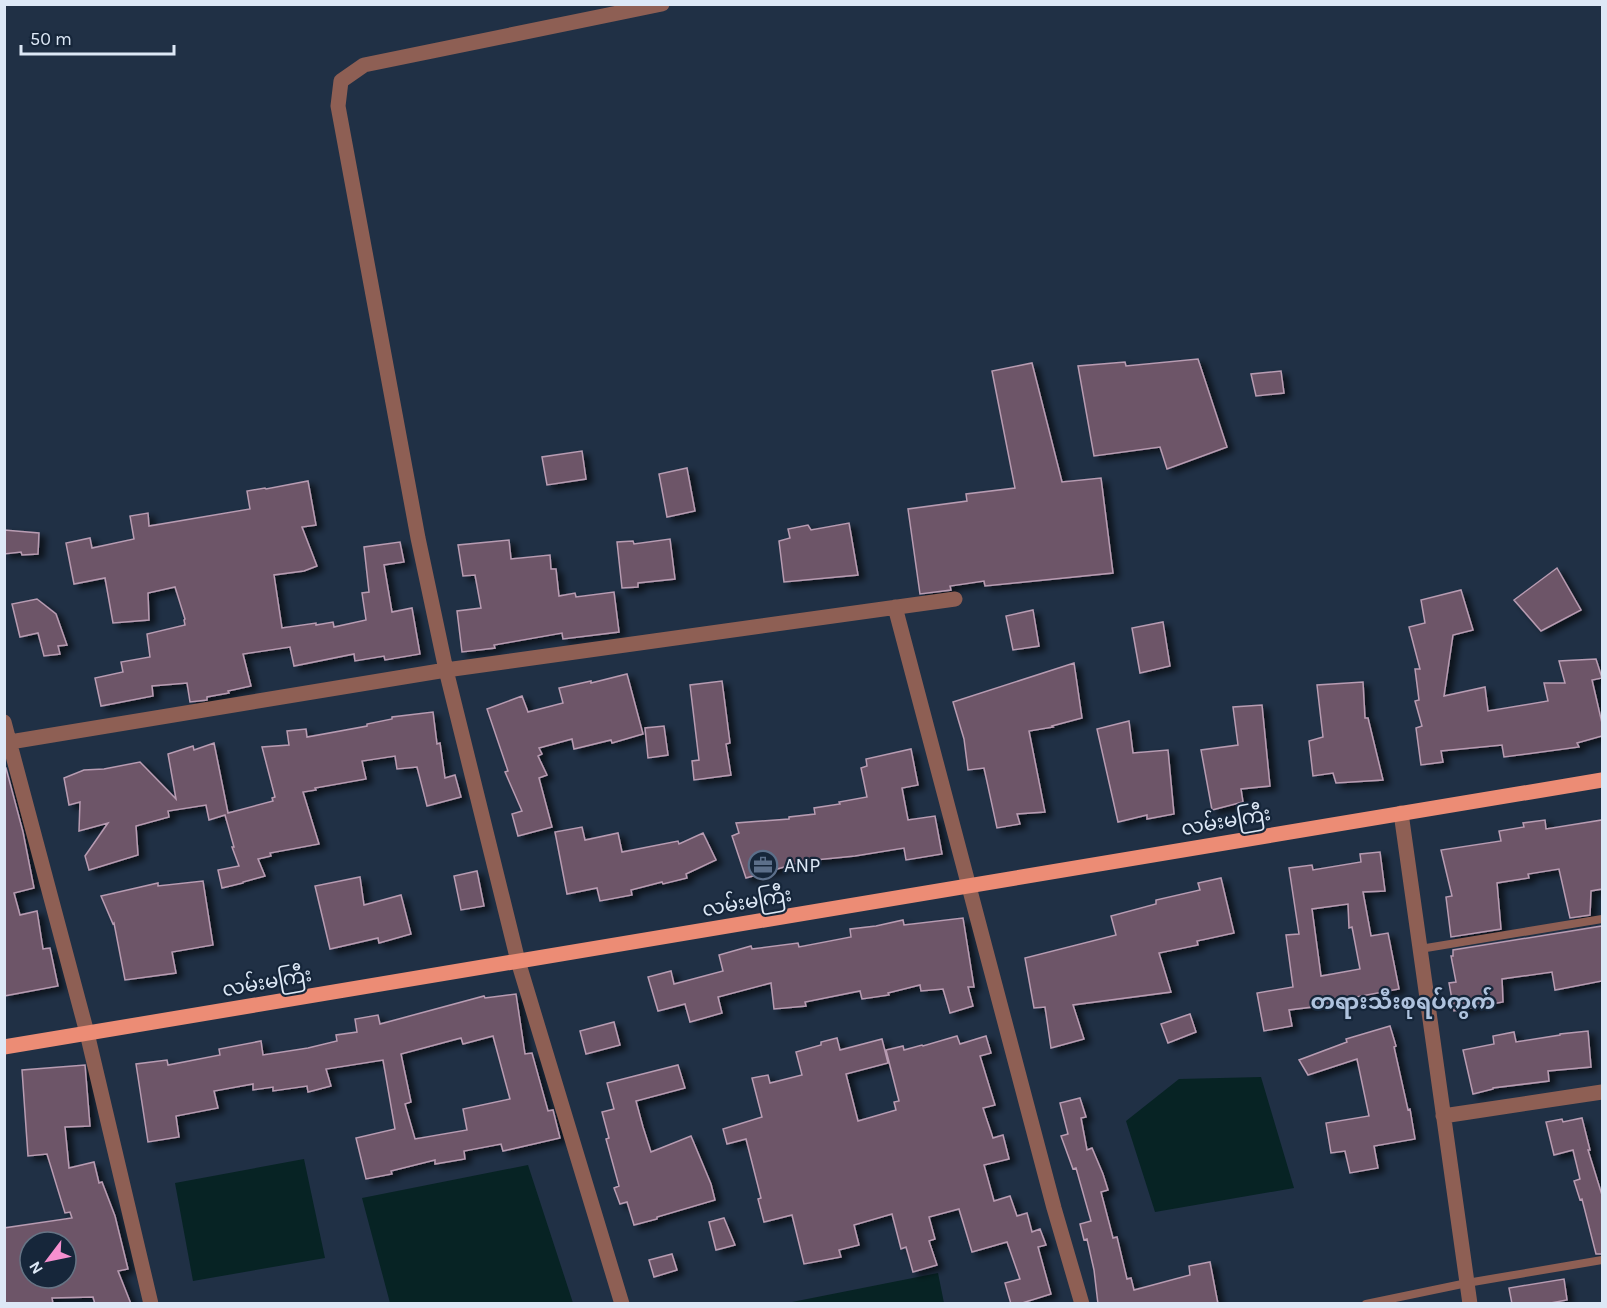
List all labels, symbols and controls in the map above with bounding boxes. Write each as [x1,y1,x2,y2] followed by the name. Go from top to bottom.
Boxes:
[21,18,174,56] scale bar
[30,28,72,50] text: 50 m
[1179,799,1273,844] street label: လမ်းမကြီး
[747,849,779,881] office icon: ANP
[784,854,820,877] place label: ANP
[700,880,794,925] street label: လမ်းမကြီး
[220,960,314,1005] street label: လမ်းမကြီး
[1311,986,1496,1019] district label: တရားသီးစုရပ်ကွက်
[18,1230,78,1290] north arrow
[25,1258,47,1278] text: N

